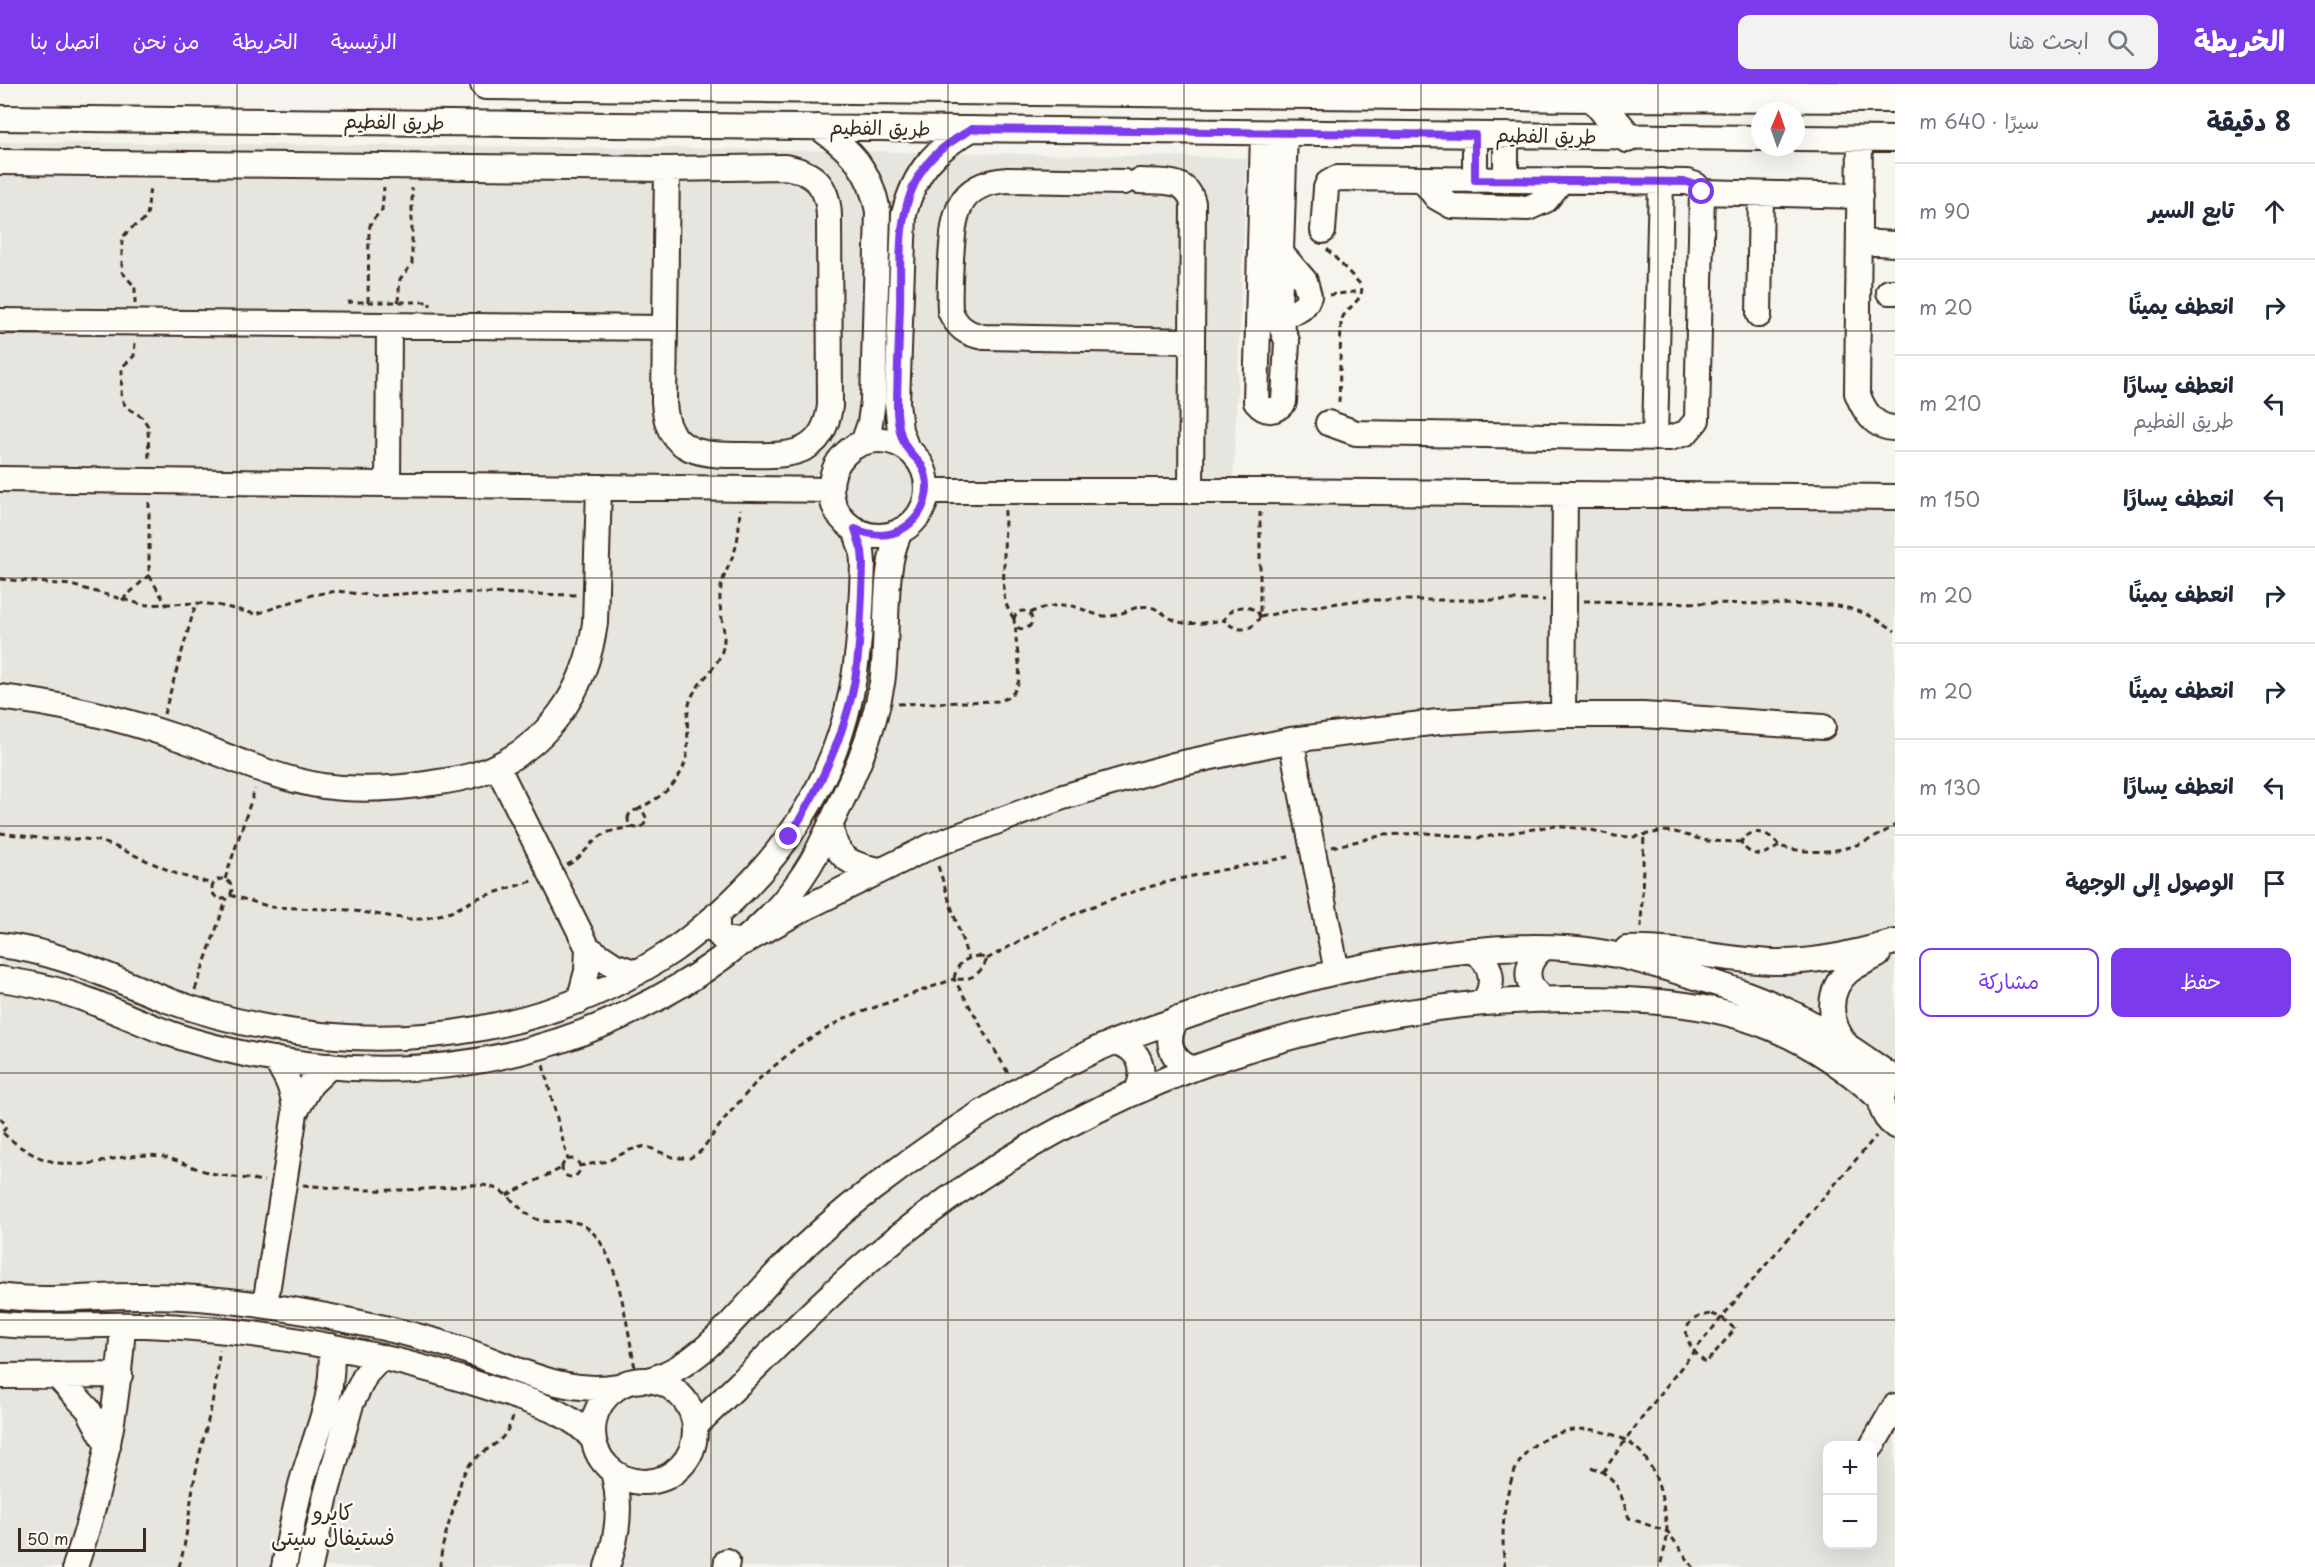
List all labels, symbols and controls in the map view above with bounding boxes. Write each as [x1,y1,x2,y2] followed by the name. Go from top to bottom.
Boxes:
[1738,15,2158,69] search box
[2194,18,2285,61] text: الخريطة
[2008,23,2089,56] text: ابحث هنا
[30,24,100,56] text: اتصل بنا
[133,24,199,56] text: من نحن
[232,24,298,56] text: الخريطة
[331,24,397,56] text: الرئيسية
[2104,26,2137,59] icon: search
[2206,101,2291,140] text: 8 دقيقة
[1751,102,1805,156] north arrow
[343,105,445,139] street label: طريق الفطيم
[1919,106,2039,136] text: سيرًا · 640 m
[829,111,931,145] street label: طريق الفطيم
[1495,119,1597,153] street label: طريق الفطيم
[1688,178,1714,204] route start
[2149,192,2234,225] text: تابع السير
[2258,195,2291,228] icon: ahead
[1919,196,1970,226] text: 90 m
[2129,288,2234,321] text: انعطف يمينًا
[2258,291,2291,324] icon: right
[1919,292,1972,322] text: 20 m
[2123,367,2234,400] text: انعطف يسارًا
[2258,387,2291,420] icon: left
[1919,388,1981,418] text: 210 m
[2133,405,2234,435] text: طريق الفطيم
[2123,480,2234,513] text: انعطف يسارًا
[2258,483,2291,516] icon: left
[1919,484,1980,514] text: 150 m
[2129,576,2234,609] text: انعطف يمينًا
[2258,579,2291,612] icon: right
[1919,580,1972,610] text: 20 m
[2129,672,2234,705] text: انعطف يمينًا
[2258,675,2291,708] icon: right
[1919,676,1972,706] text: 20 m
[2123,768,2234,801] text: انعطف يسارًا
[2258,771,2291,804] icon: left
[1919,772,1981,802] text: 130 m
[775,823,801,849] route end
[2065,864,2234,897] text: الوصول إلى الوجهة
[2258,867,2291,900] icon: arrive
[1919,948,2099,1017] button: مشاركة
[2111,948,2291,1017] button: حفظ
[1823,1441,1877,1549] map controls
[1823,1441,1877,1495] button: +
[271,1494,395,1552] district label: كايرو فستيفال سيتى
[1823,1495,1877,1549] button: −
[18,1525,146,1552] scale bar
[27,1526,68,1550] text: 50 m

